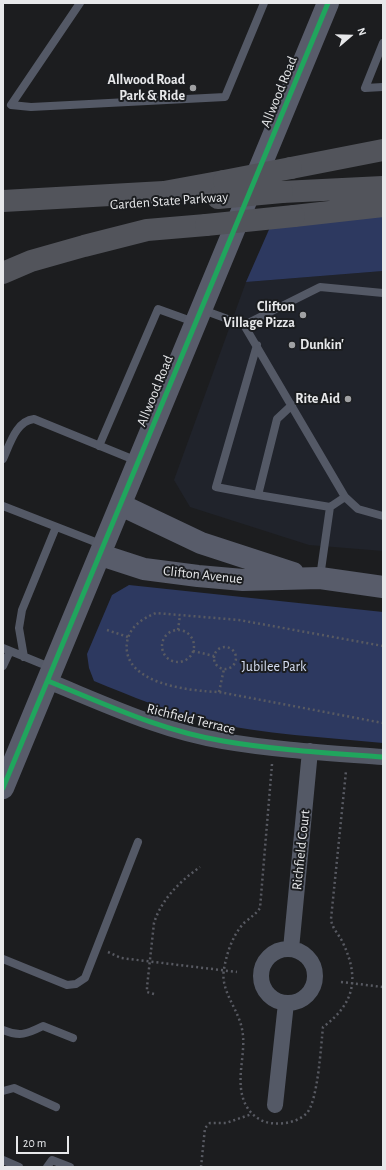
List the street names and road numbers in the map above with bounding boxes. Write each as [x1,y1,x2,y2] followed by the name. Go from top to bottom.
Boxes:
[257,54,301,130] street label: Allwood Road
[109,188,229,214] street label: Garden State Parkway
[133,353,177,429] street label: Allwood Road
[162,562,244,588] street label: Clifton Avenue
[145,700,237,738] street label: Richfield Terrace
[288,809,314,891] street label: Richfield Court

